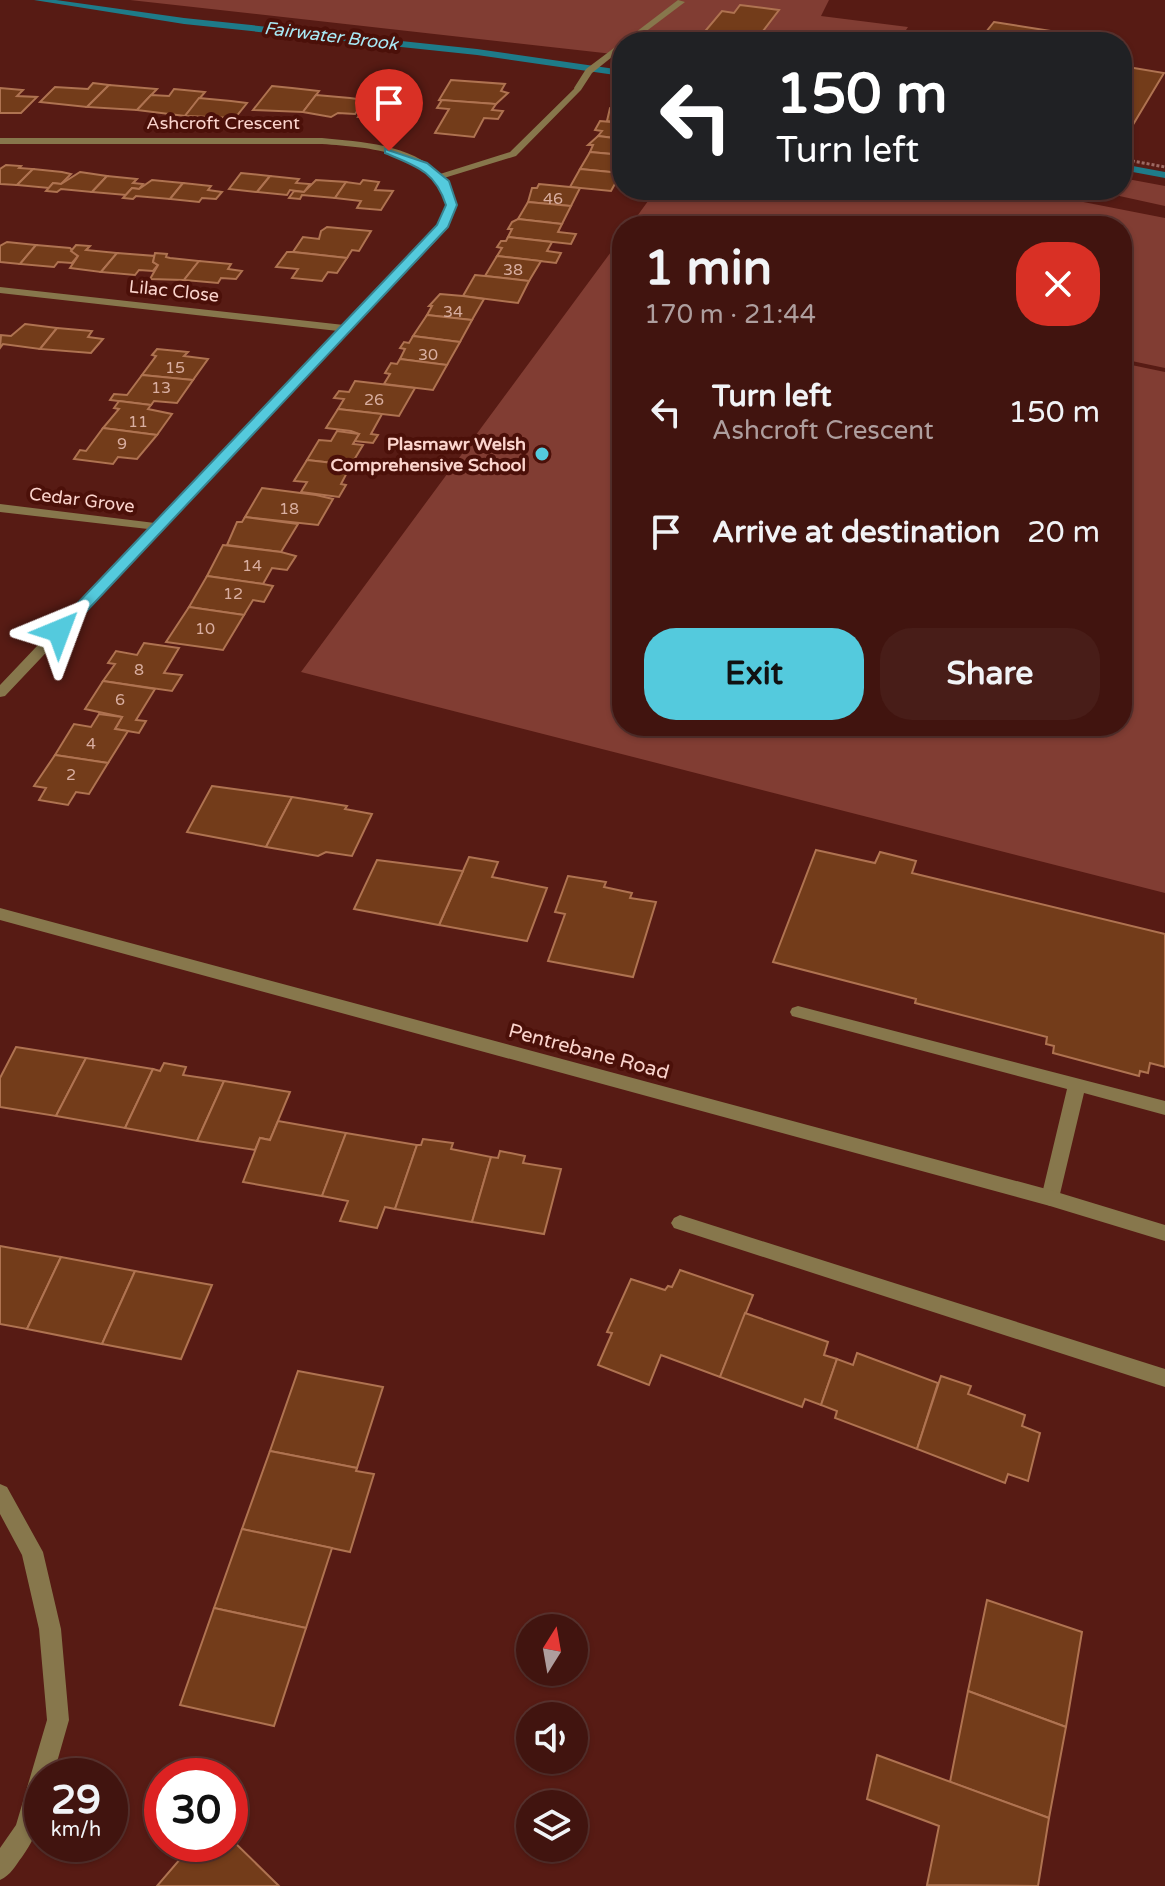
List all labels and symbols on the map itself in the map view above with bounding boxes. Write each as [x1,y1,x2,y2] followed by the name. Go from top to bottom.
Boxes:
[263,17,400,55] water label: Fairwater Brook
[355,69,423,151] pin
[146,112,300,134] street label: Ashcroft Crescent
[543,189,563,209] house number: 46
[503,260,523,280] house number: 38
[128,275,220,307] street label: Lilac Close
[443,302,463,322] house number: 34
[418,345,438,365] house number: 30
[165,358,185,378] house number: 15
[151,378,171,398] house number: 13
[364,390,384,410] house number: 26
[128,412,148,432] house number: 11
[331,433,526,476] place label: Plasmawr Welsh Comprehensive School
[117,434,127,454] house number: 9
[533,445,551,463] marker: Plasmawr Welsh Comprehensive School
[28,483,136,517] street label: Cedar Grove
[279,499,299,519] house number: 18
[242,556,262,576] house number: 14
[223,584,243,604] house number: 12
[17,589,101,673] position arrow
[195,619,215,639] house number: 10
[134,660,144,680] house number: 8
[115,690,125,710] house number: 6
[86,734,96,754] house number: 4
[66,765,76,785] house number: 2
[506,1019,672,1085] street label: Pentrebane Road
[516,1614,588,1686] north arrow
[144,1758,248,1862] speed limit sign: 30

